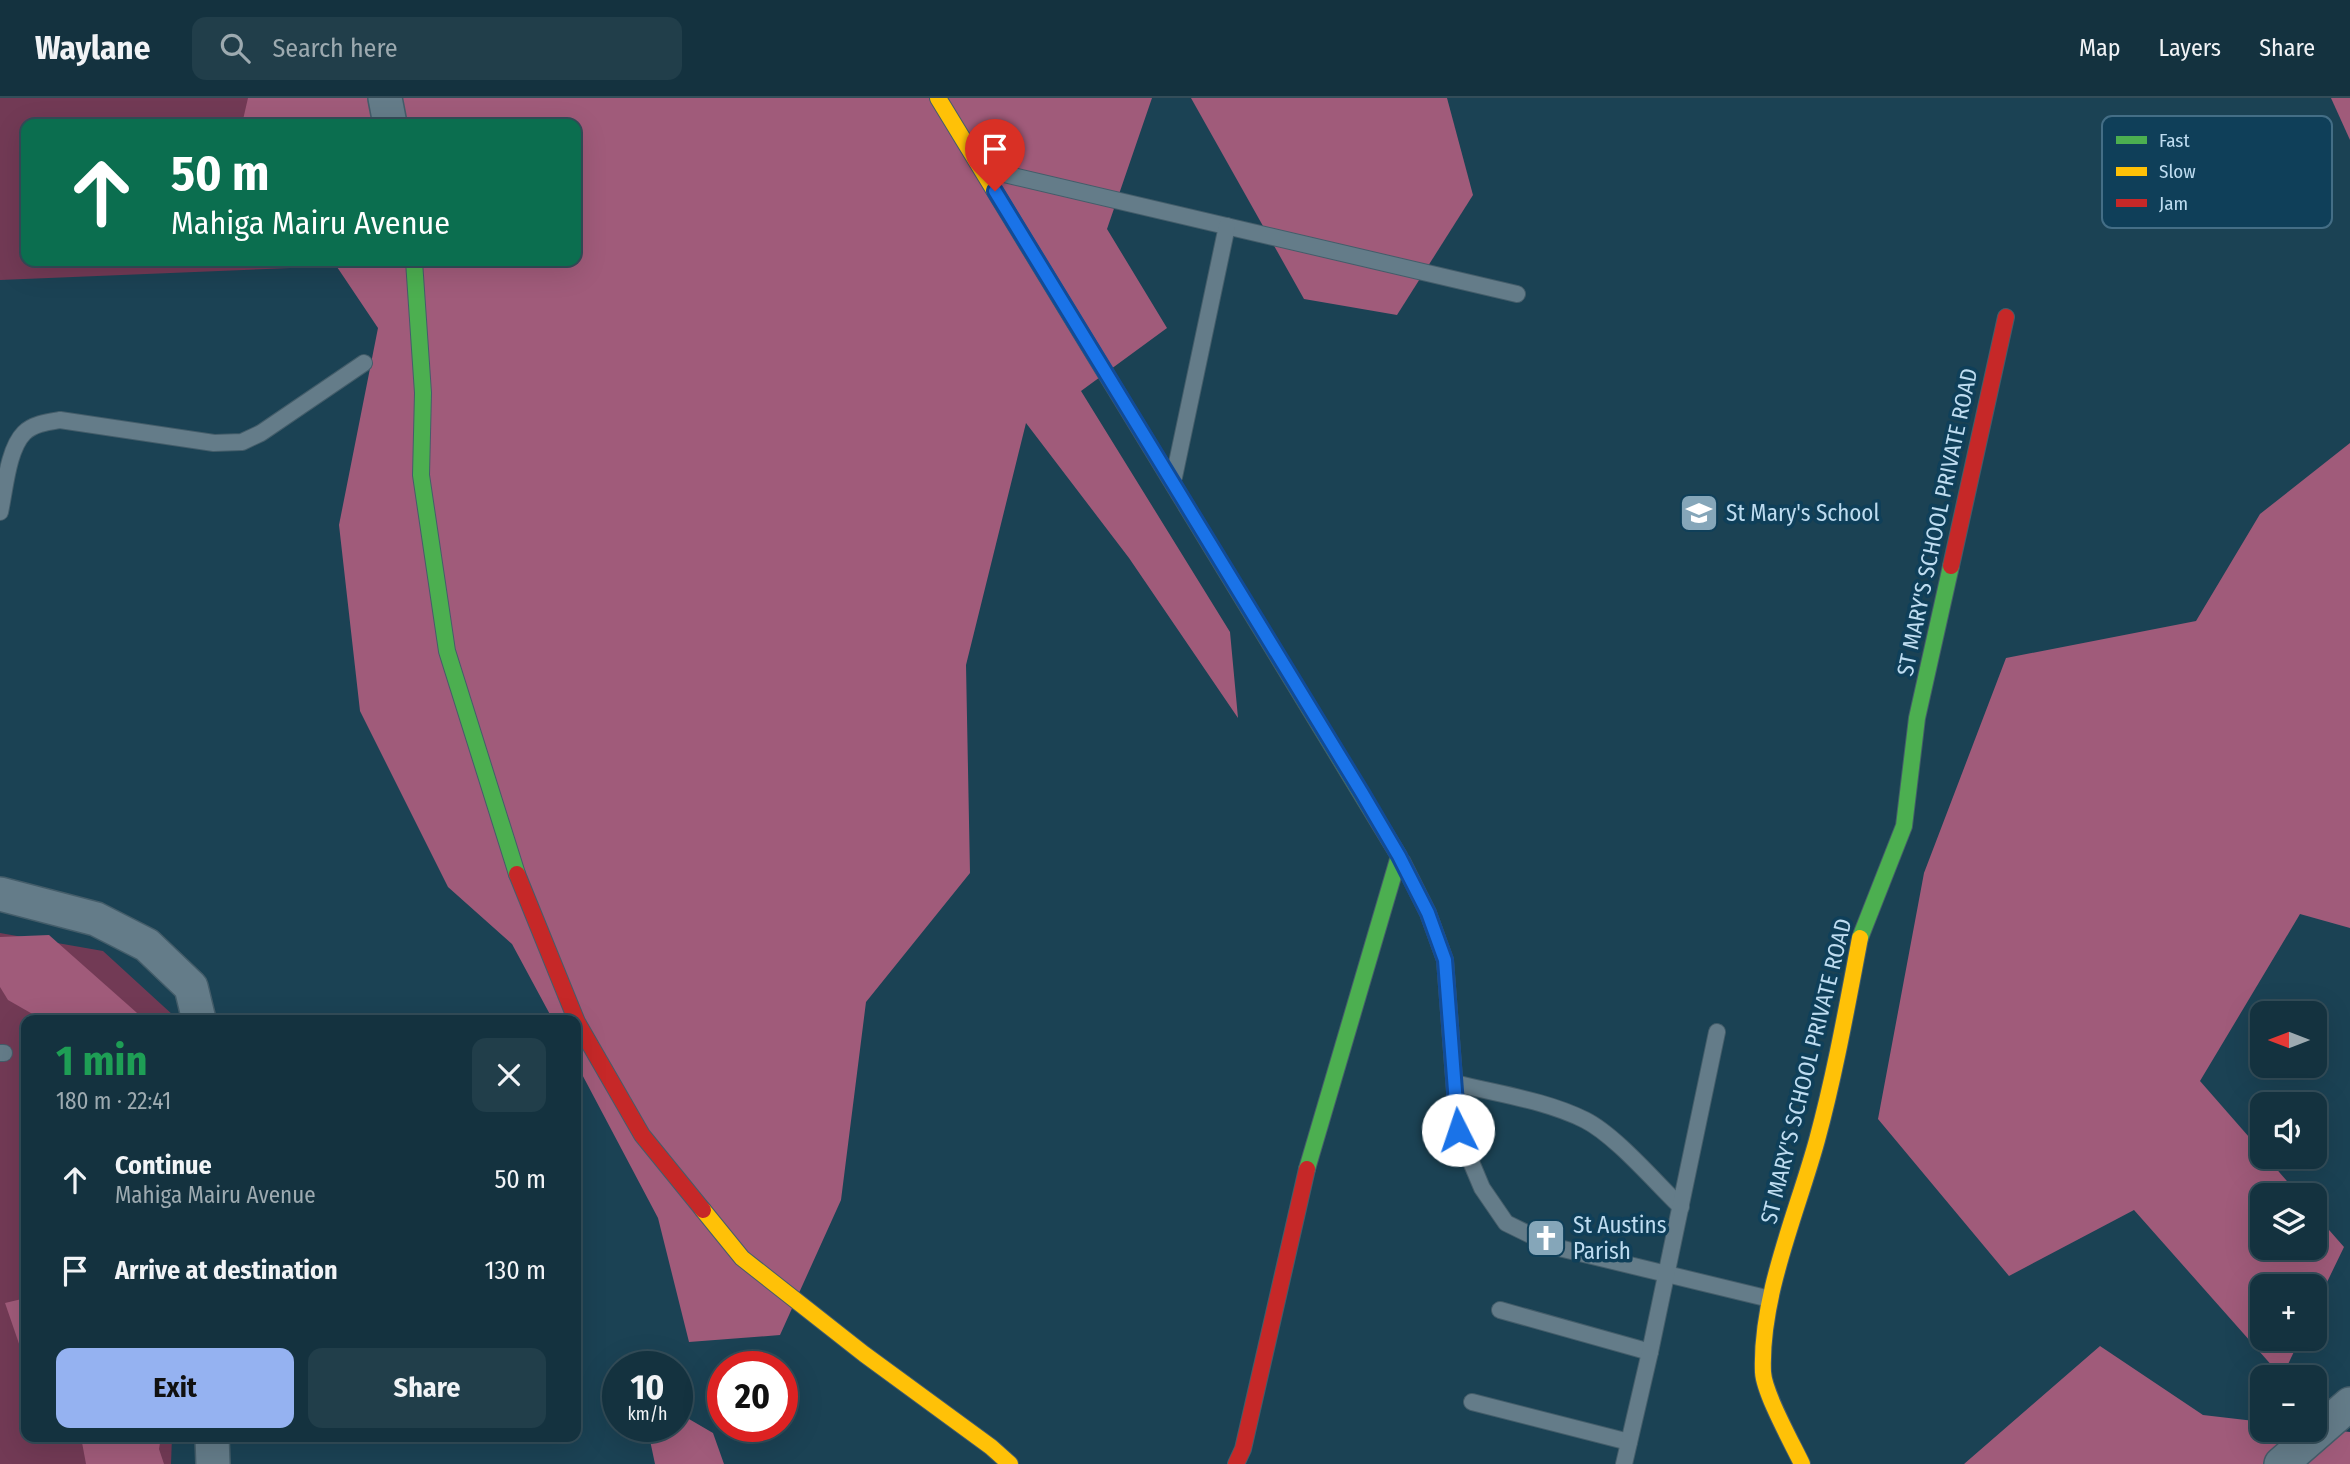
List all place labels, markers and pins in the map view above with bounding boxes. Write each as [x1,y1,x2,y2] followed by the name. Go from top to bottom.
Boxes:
[965,119,1025,191] pin
[1678,492,1720,534] school or university icon: St Mary's School
[1726,499,1880,527] place label: St Mary's School
[1573,1211,1667,1265] place label: St Austins Parish
[1525,1217,1567,1259] church icon: St Austins Parish

